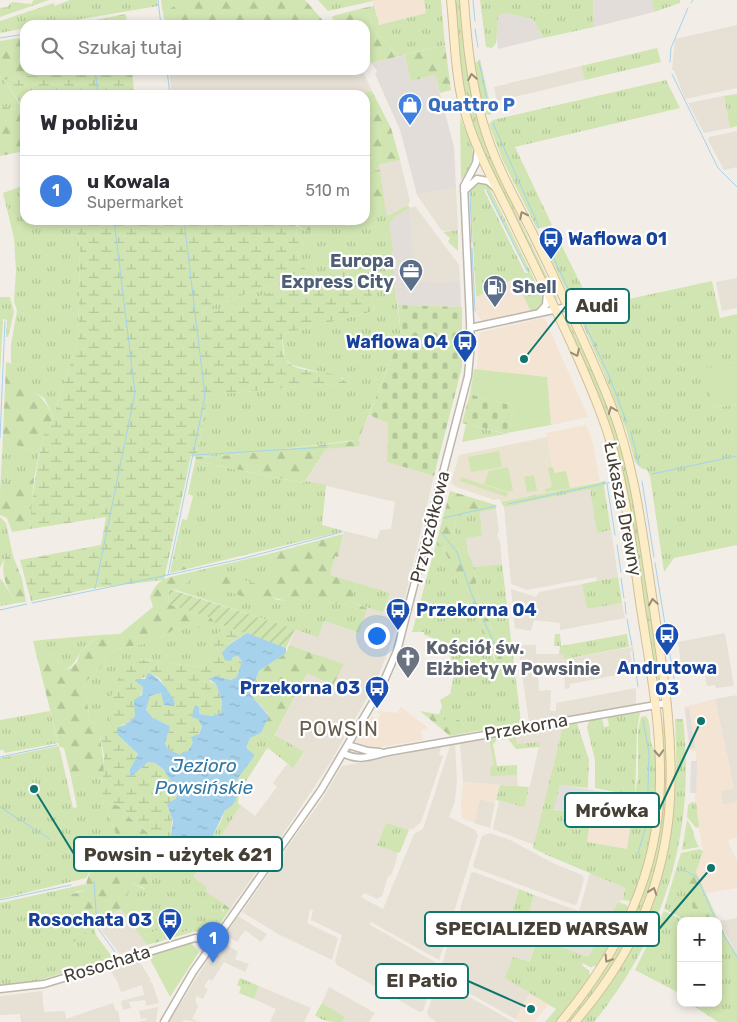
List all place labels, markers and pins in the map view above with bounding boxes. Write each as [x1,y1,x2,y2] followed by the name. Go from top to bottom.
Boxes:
[397,92,423,126] shop icon: Quattro P
[428,94,515,116] place label: Quattro P
[538,226,564,260] bus stop icon: Waflowa 01
[568,228,667,250] place label: Waflowa 01
[281,250,394,293] place label: Europa Express City
[398,258,424,292] office icon: Europa Express City
[482,274,508,308] fuel station icon: Shell
[512,276,557,298] place label: Shell
[566,289,629,323] callout: Audi
[452,329,478,363] bus stop icon: Waflowa 04
[346,331,448,353] place label: Waflowa 04
[385,597,411,631] bus stop icon: Przekorna 04
[416,599,537,621] place label: Przekorna 04
[654,622,680,656] bus stop icon: Andrutowa 03
[426,637,601,680] place label: Kościół św. Elżbiety w Powsinie
[395,645,421,679] church icon: Kościół św. Elżbiety w Powsinie
[617,657,717,700] place label: Andrutowa 03
[364,675,390,709] bus stop icon: Przekorna 03
[240,677,360,699] place label: Przekorna 03
[565,793,659,827] callout: Mrówka
[74,837,282,871] callout: Powsin - użytek 621
[157,907,183,941] bus stop icon: Rosochata 03
[28,909,152,931] place label: Rosochata 03
[425,912,659,946] callout: SPECIALIZED WARSAW
[197,922,229,963] pin: 1
[376,964,468,998] callout: El Patio

